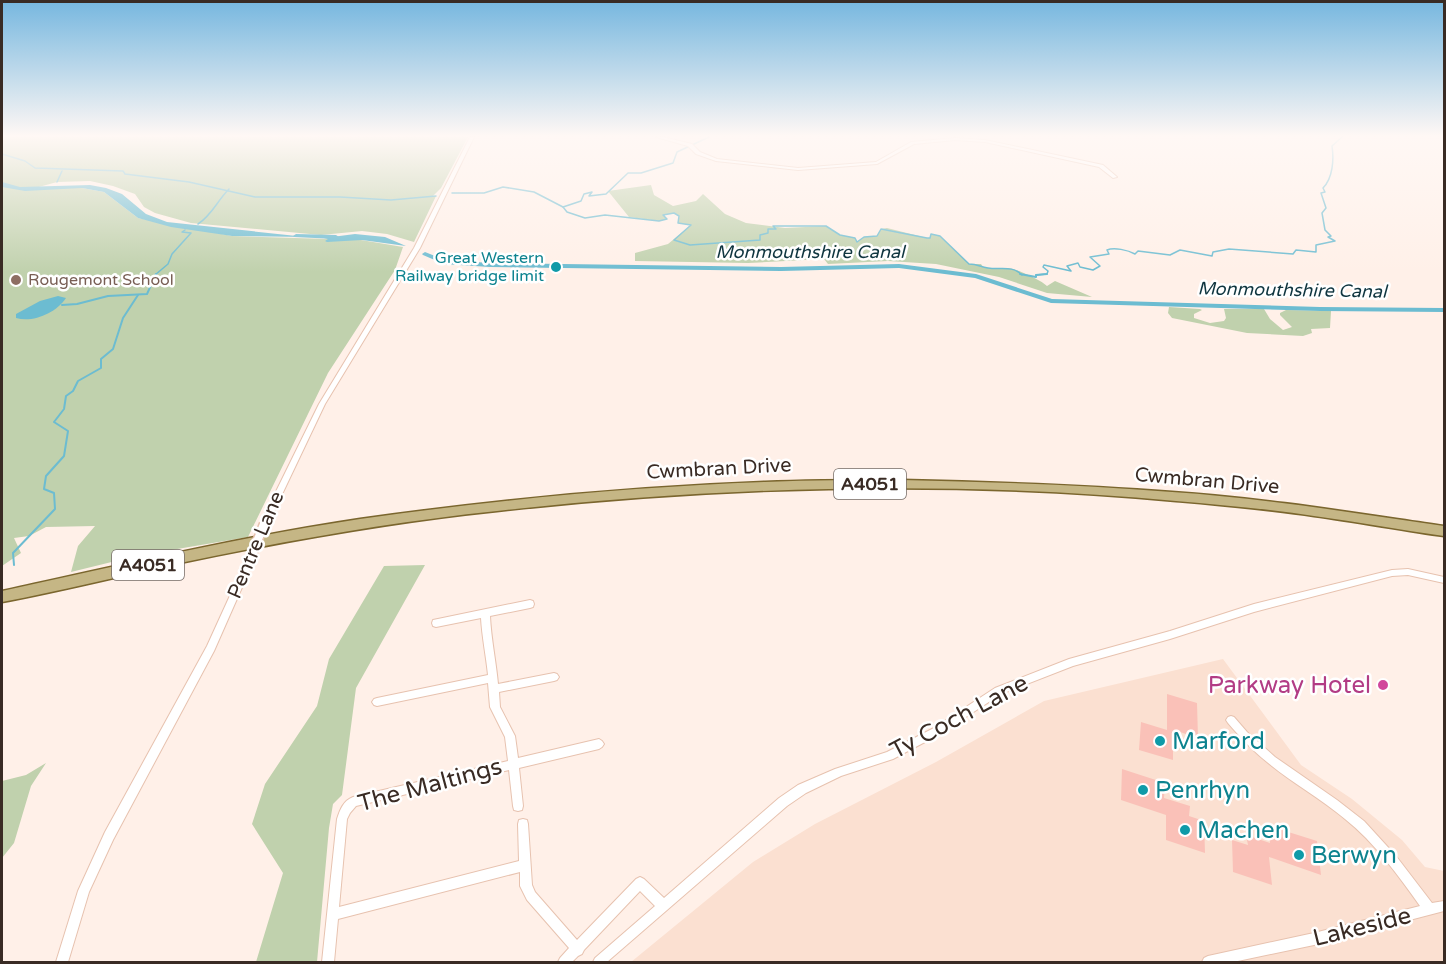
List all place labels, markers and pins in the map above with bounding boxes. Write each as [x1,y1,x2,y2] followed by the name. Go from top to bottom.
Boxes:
[395,248,544,286] place label: Great Western Railway bridge limit
[549,260,563,274] marker: Great Western Railway bridge limit
[28,270,174,290] place label: Rougemont School
[9,273,23,287] marker: Rougemont School
[1208,671,1371,700] place label: Parkway Hotel
[1376,678,1390,692] marker: Parkway Hotel
[1172,727,1265,756] place label: Marford
[1153,734,1167,748] marker: Marford
[1155,776,1250,805] place label: Penrhyn
[1136,783,1150,797] marker: Penrhyn
[1197,816,1289,845] place label: Machen
[1178,823,1192,837] marker: Machen
[1311,841,1397,870] place label: Berwyn
[1292,848,1306,862] marker: Berwyn

